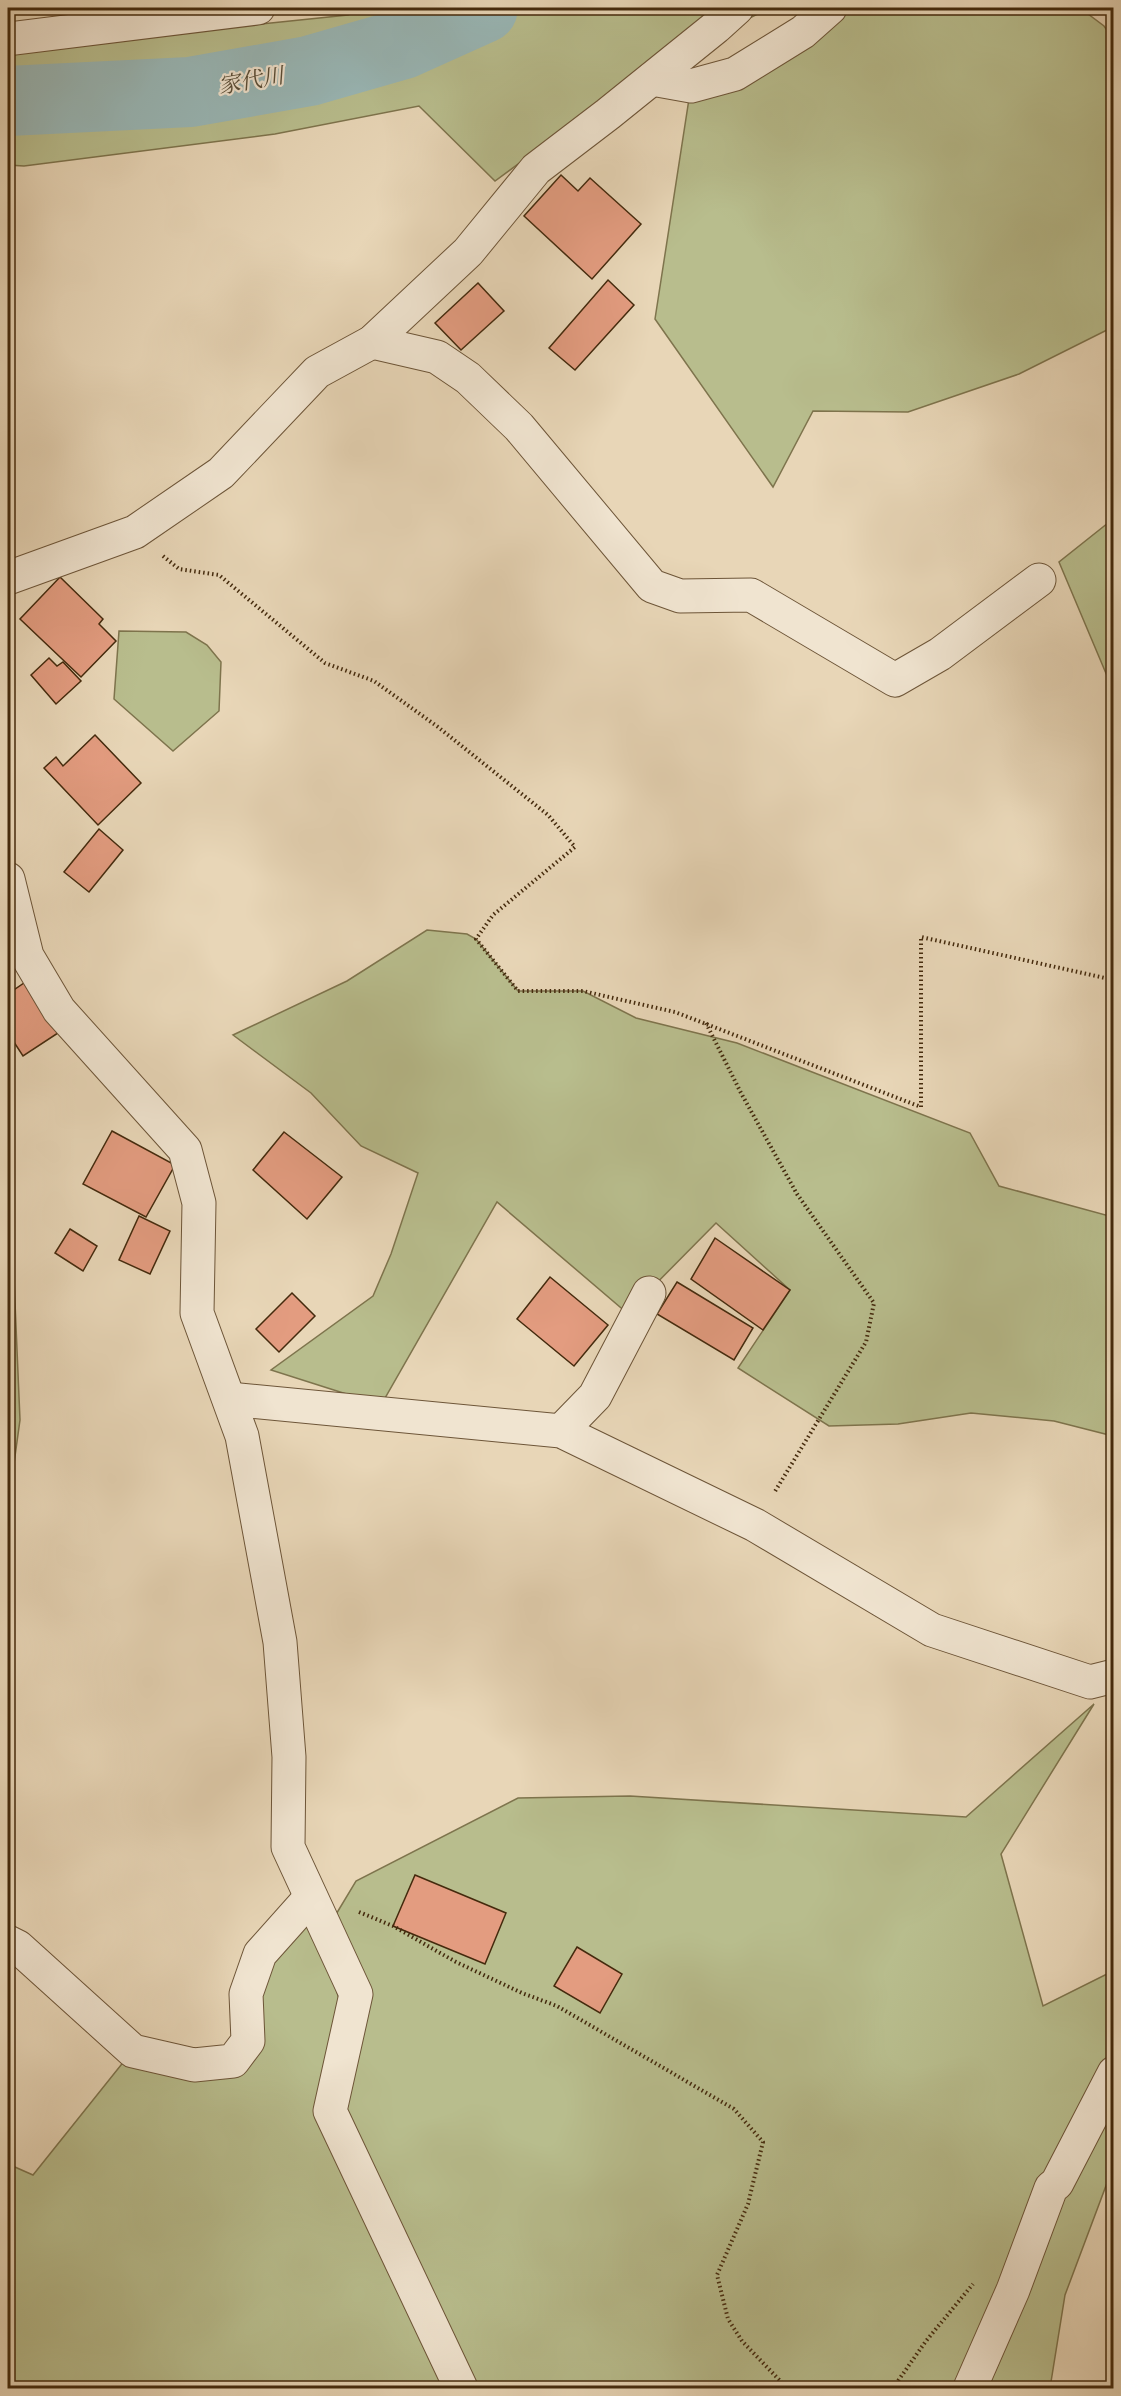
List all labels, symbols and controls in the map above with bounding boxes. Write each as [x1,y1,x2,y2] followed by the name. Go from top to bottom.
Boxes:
[216,61,288,101] water label: 家代川

